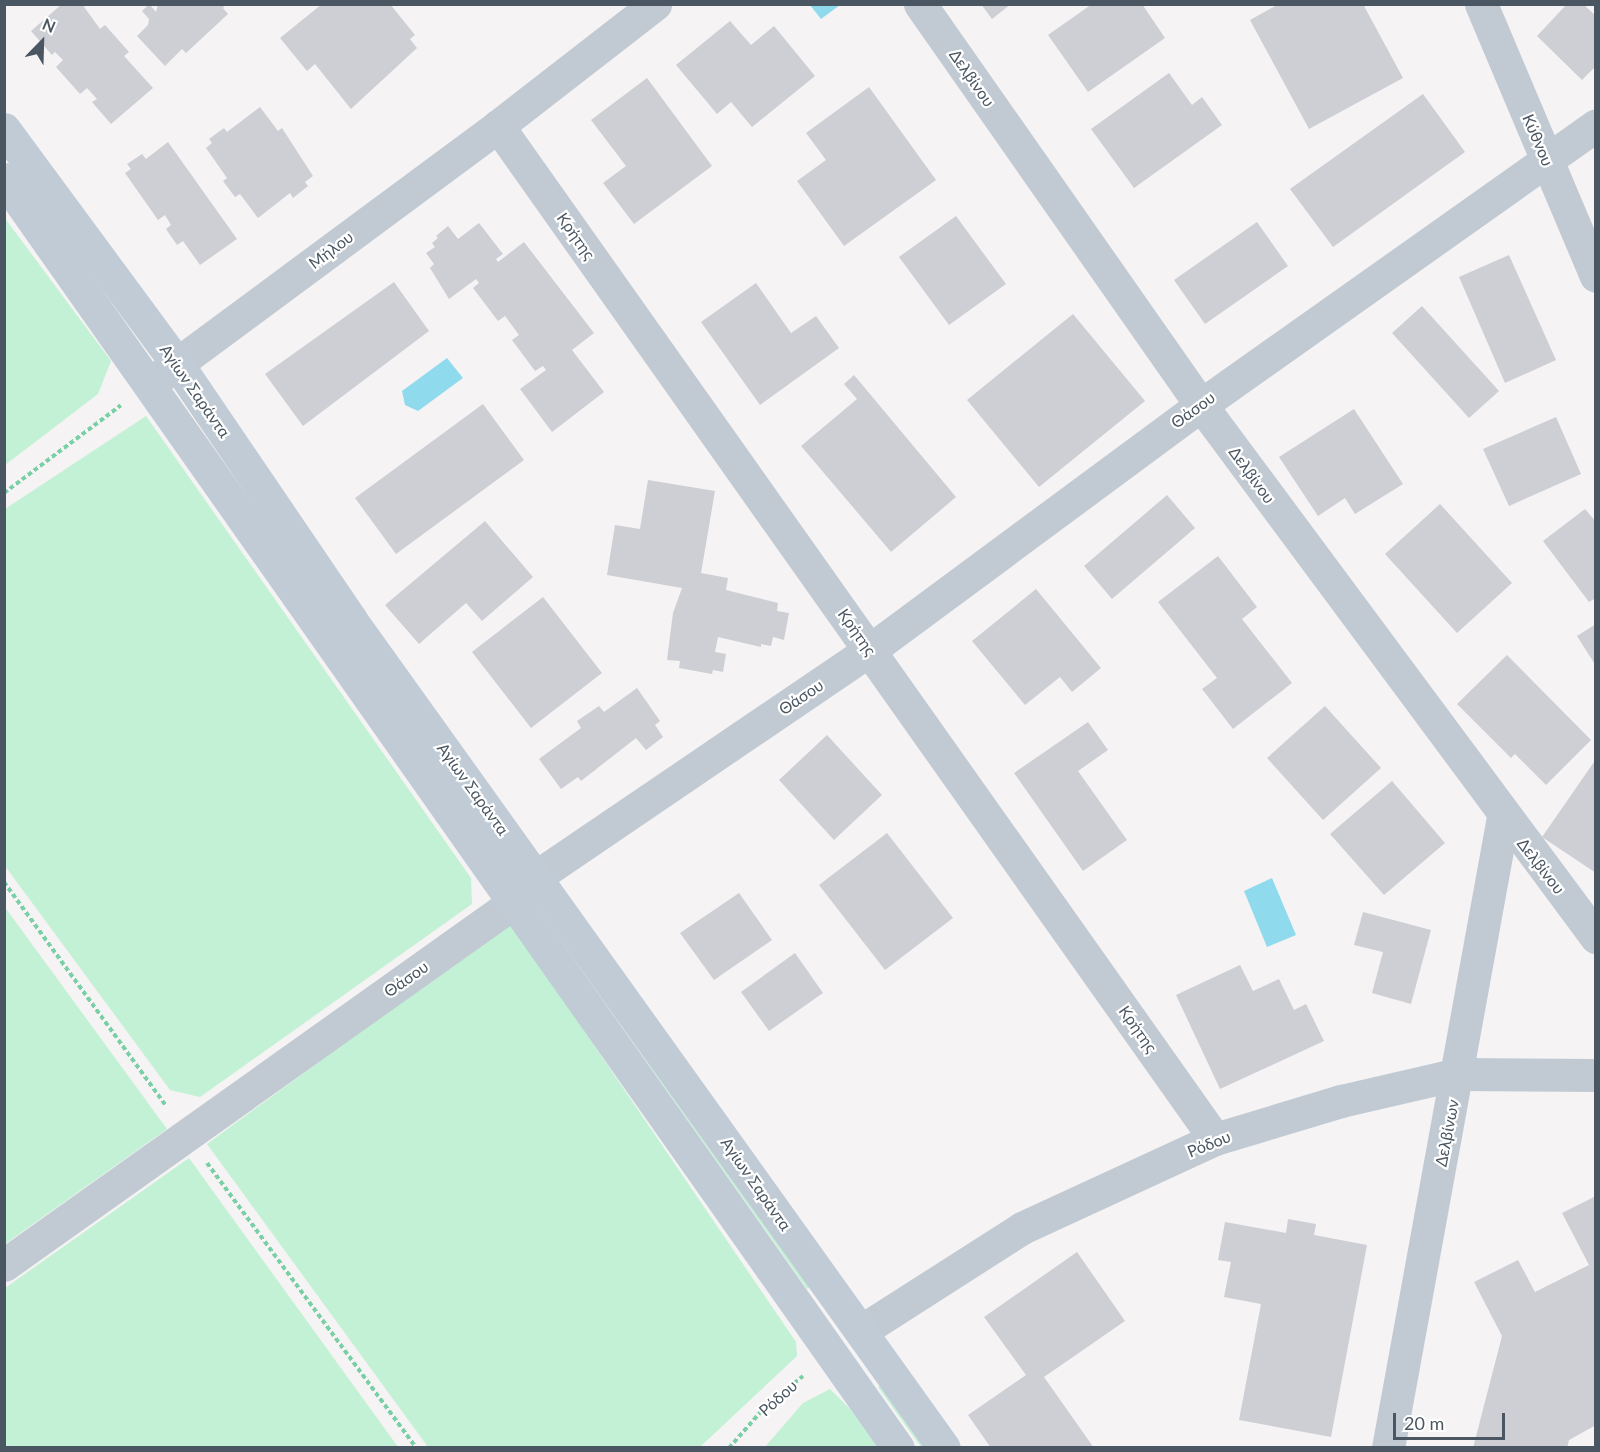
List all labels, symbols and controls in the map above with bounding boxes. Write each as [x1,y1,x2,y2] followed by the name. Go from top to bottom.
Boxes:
[12,12,72,72] north arrow
[40,14,59,36] text: N
[945,46,999,110] street label: Δελβίνου
[1519,111,1557,169] street label: Κύθνου
[553,209,599,263] street label: Κρήτης
[305,227,357,273] street label: Μήλου
[156,341,234,441] street label: Αγίων Σαράντα
[1167,388,1219,432] street label: Θάσου
[1225,443,1279,507] street label: Δελβίνου
[834,605,880,659] street label: Κρήτης
[775,675,827,719] street label: Θάσου
[433,739,513,839] street label: Αγίων Σαράντα
[1513,834,1569,898] street label: Δελβίνου
[380,957,432,1001] street label: Θάσου
[1115,1002,1161,1056] street label: Κρήτης
[1431,1098,1463,1168] street label: Δελβίνων
[1185,1127,1233,1161] street label: Ρόδου
[717,1134,795,1234] street label: Αγίων Σαράντα
[755,1376,801,1420] street label: Ρόδου
[1396,1401,1508,1439] scale bar
[1404,1412,1444,1434] text: 20 m

